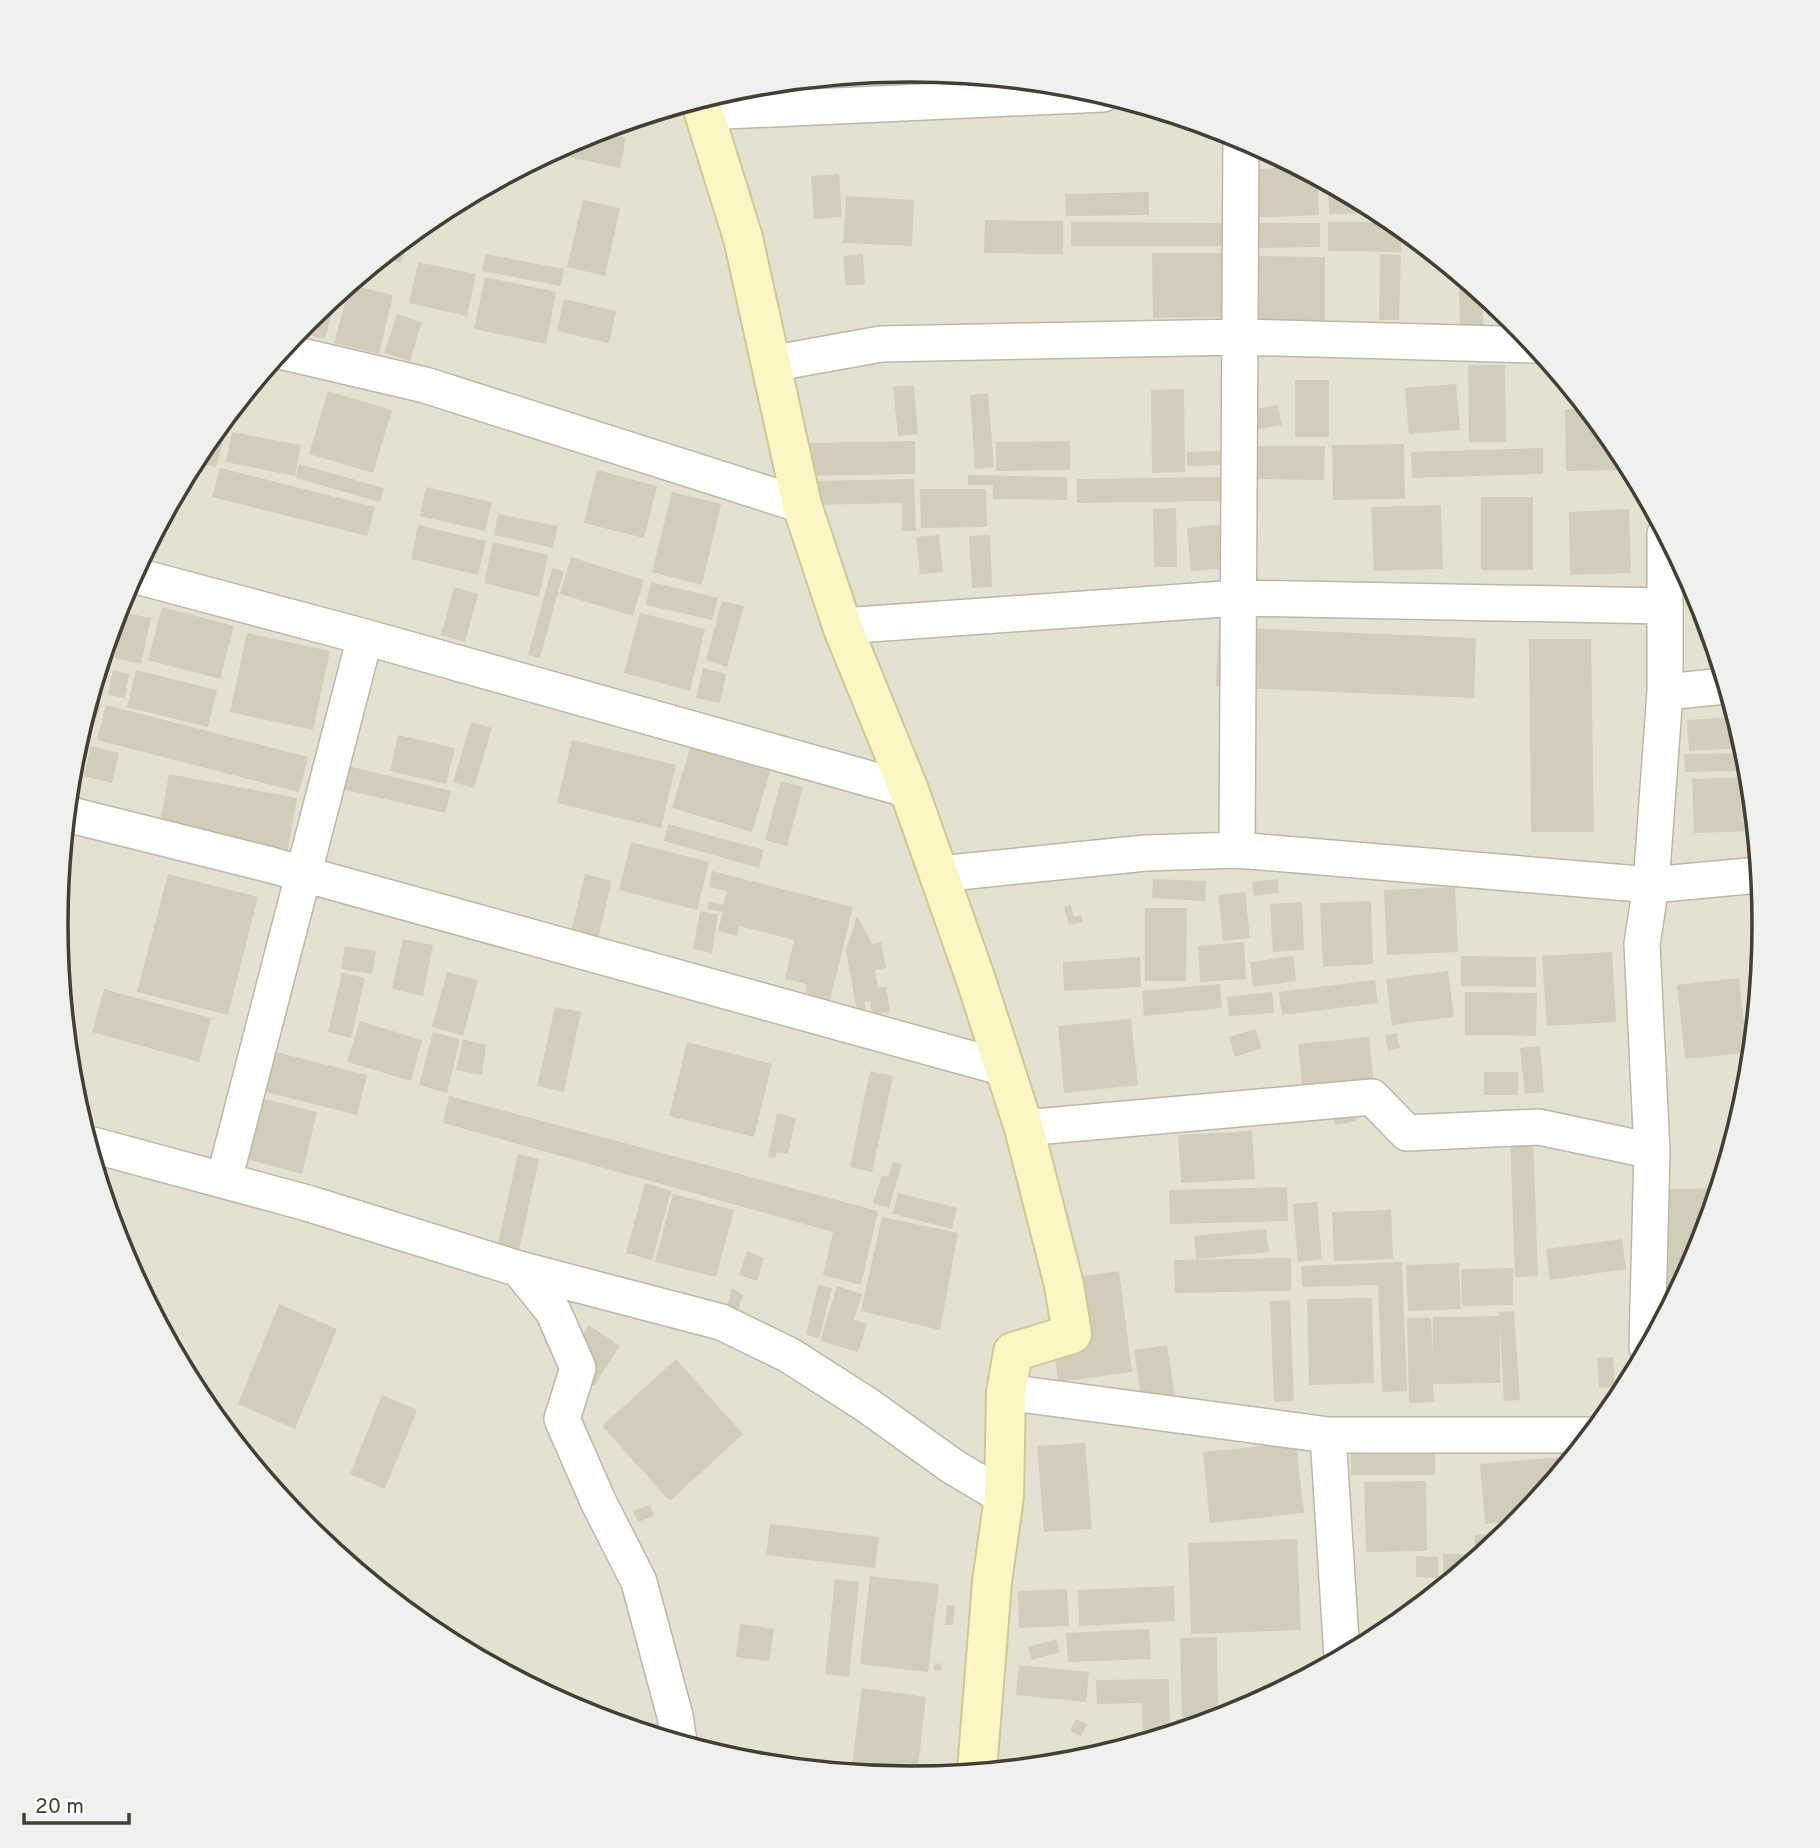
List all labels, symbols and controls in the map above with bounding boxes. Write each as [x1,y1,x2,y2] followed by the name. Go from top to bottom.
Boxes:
[24,1782,130,1826] scale bar
[35,1794,84,1821] text: 20 m

